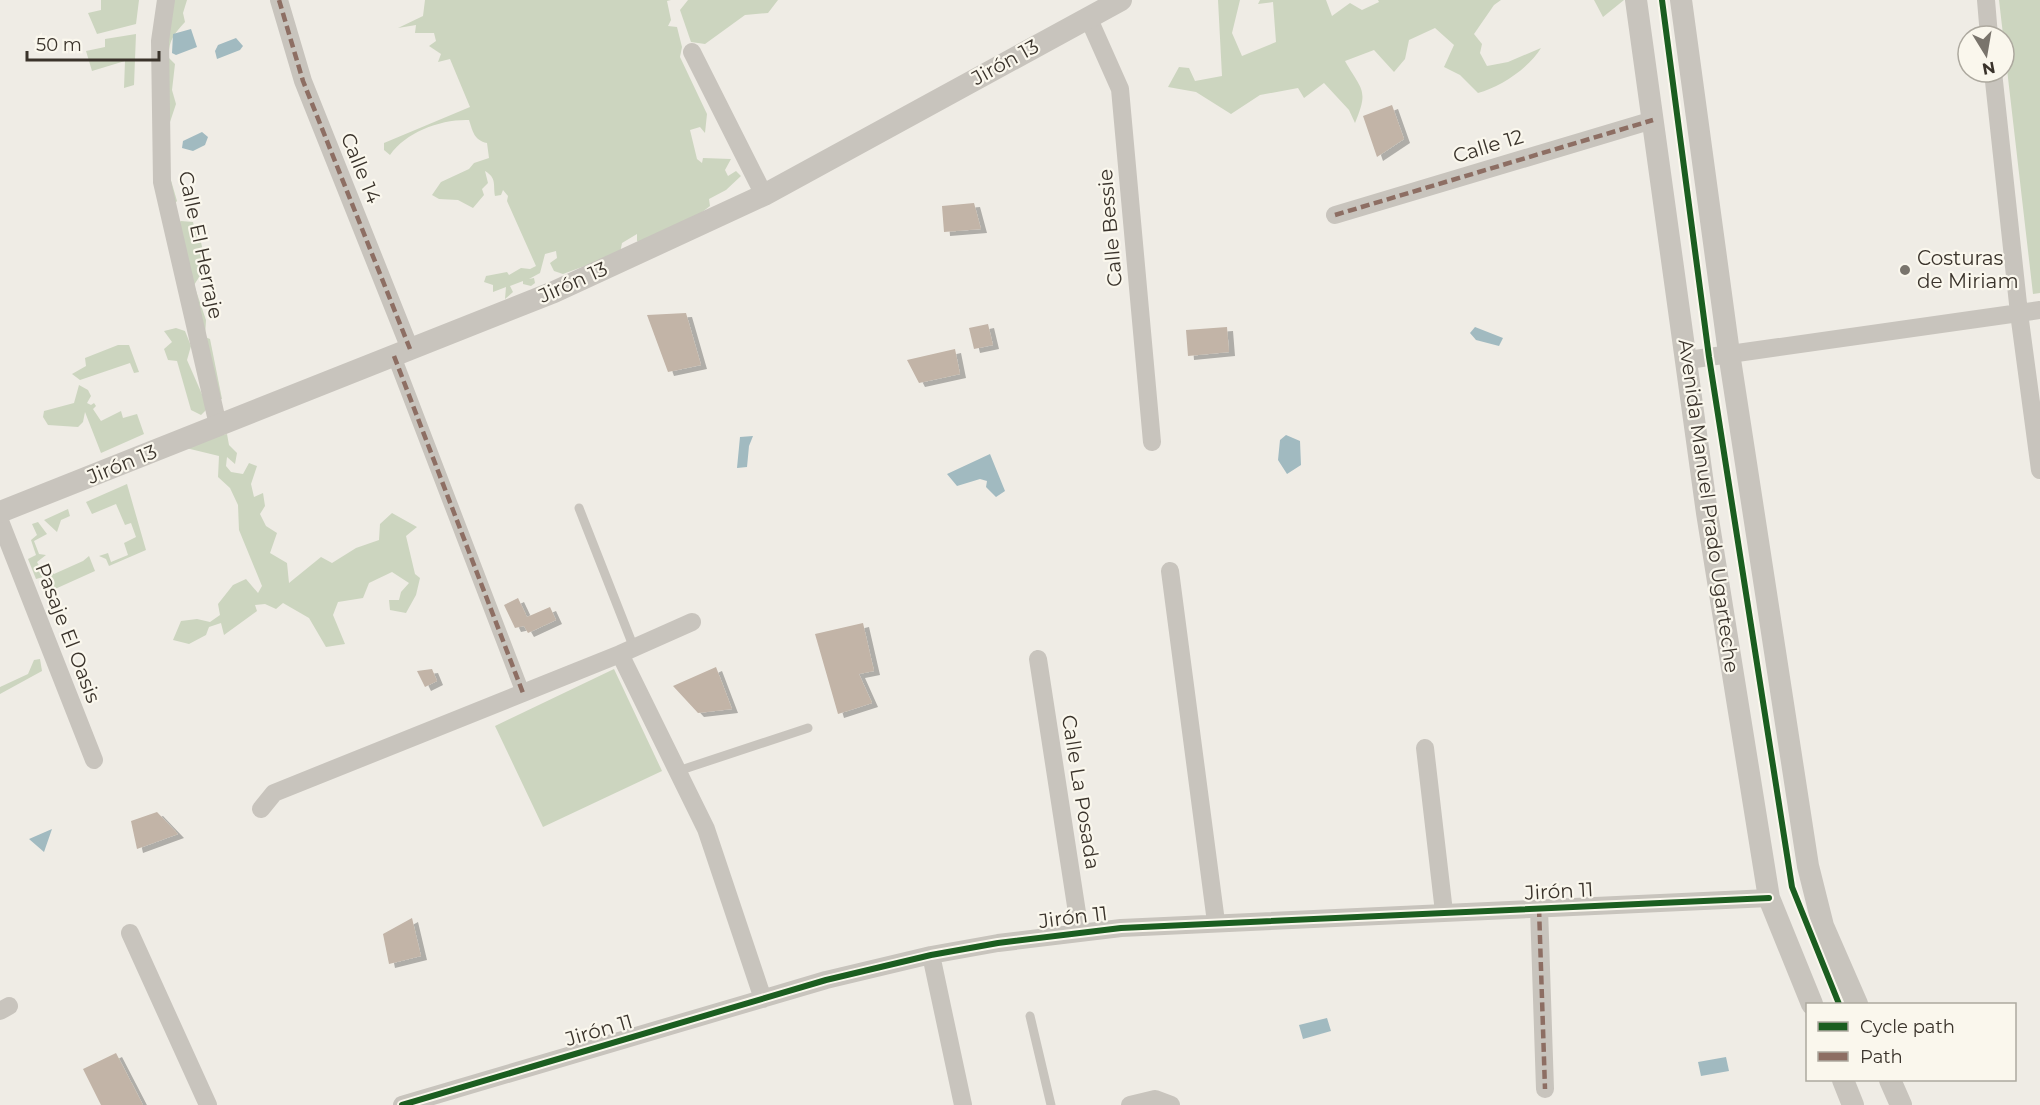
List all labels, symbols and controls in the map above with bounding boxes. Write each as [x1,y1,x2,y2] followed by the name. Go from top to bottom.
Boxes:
[27,24,159,62] scale bar
[1956,24,2016,84] north arrow
[36,34,82,56] text: 50 m
[966,34,1043,91] street label: Jirón 13
[1981,58,1997,79] text: N
[1450,124,1526,168] street label: Calle 12
[336,129,386,207] street label: Calle 14
[1093,168,1127,288] street label: Calle Bessie
[174,169,228,321] street label: Calle El Herraje
[1917,246,2019,293] place label: Costuras de Miriam
[534,256,611,308] street label: Jirón 13
[1898,263,1912,277] marker: Costuras de Miriam
[1674,337,1744,675] street label: Avenida Manuel Prado Ugarteche
[83,439,160,489] street label: Jirón 13
[30,560,106,706] street label: Pasaje El Oasis
[1057,713,1105,871] street label: Calle La Posada
[1523,877,1594,905] street label: Jirón 11
[1036,901,1109,933] street label: Jirón 11
[1806,1003,2016,1081] legend
[562,1009,635,1051] street label: Jirón 11
[1860,1016,1955,1038] text: Cycle path
[1860,1046,1903,1068] text: Path

